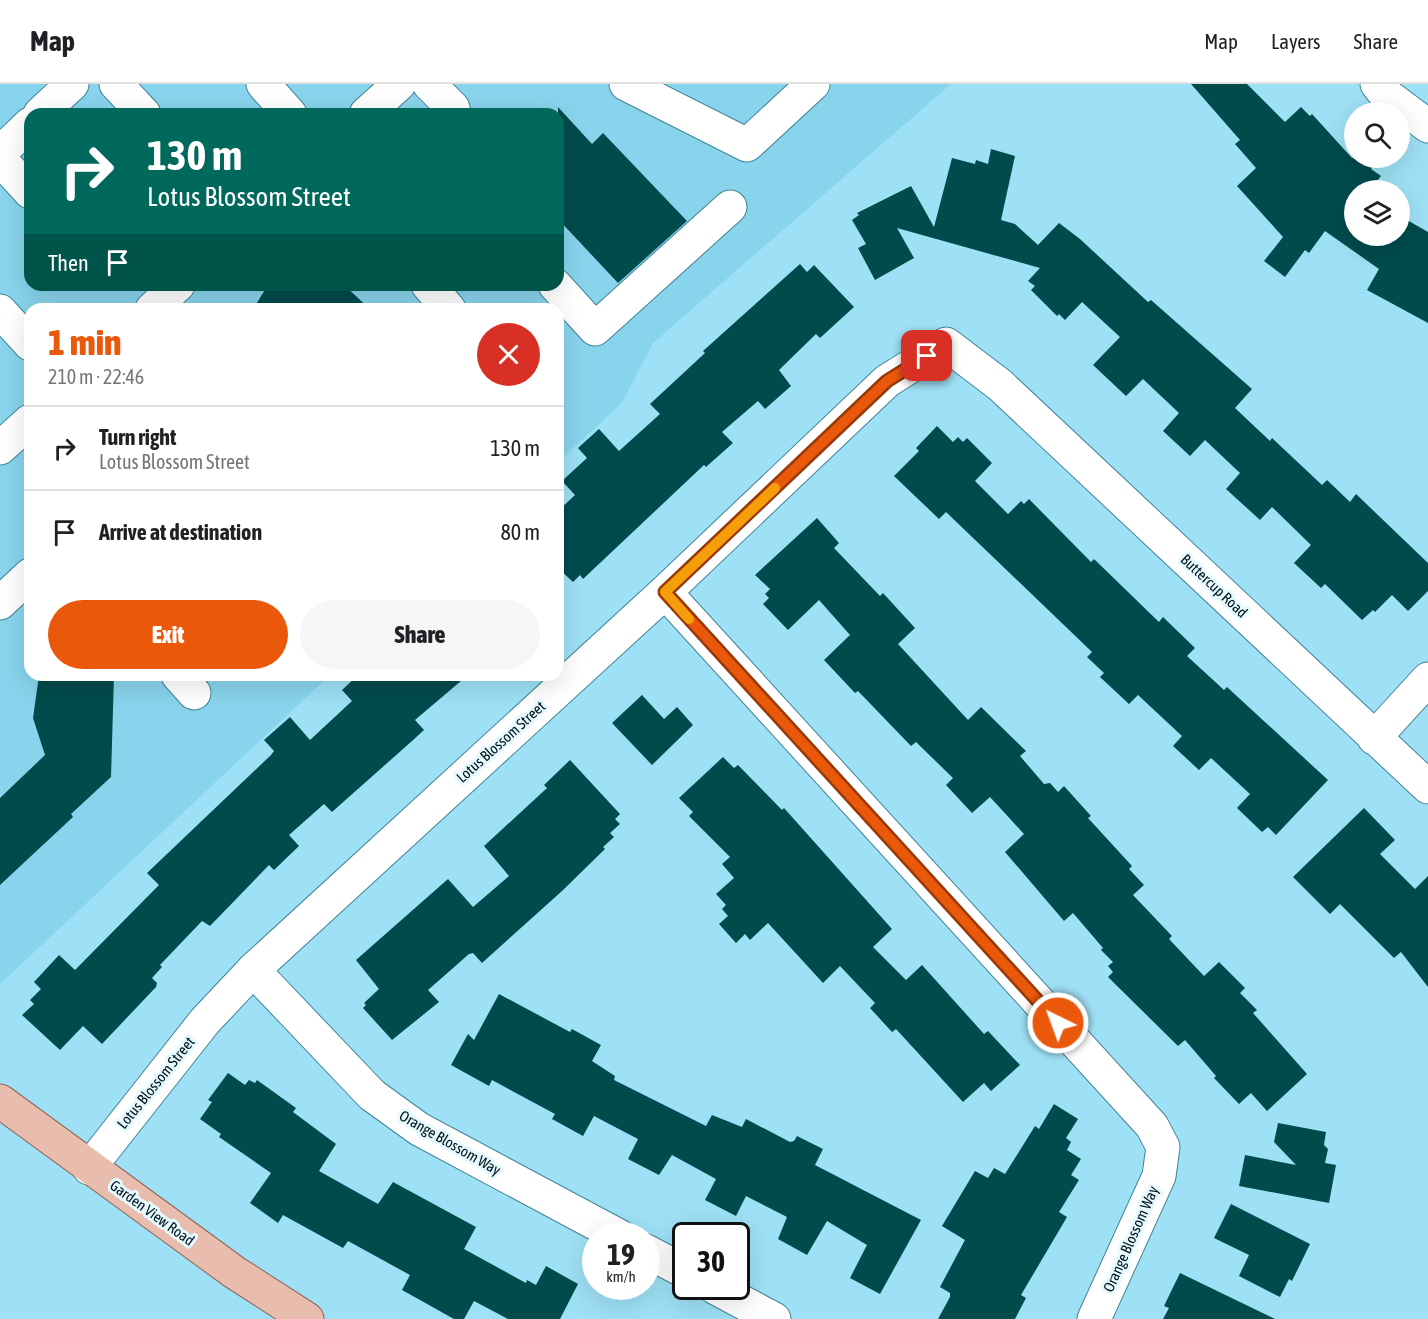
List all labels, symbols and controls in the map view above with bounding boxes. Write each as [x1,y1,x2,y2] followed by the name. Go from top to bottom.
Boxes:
[30,25,75,57] text: Map
[1204,29,1238,53] text: Map
[1271,29,1321,53] text: Layers
[1354,29,1398,53] text: Share
[1344,102,1410,246] map controls
[1344,102,1410,168] button: search
[147,131,242,179] text: 130 m
[48,132,126,210] icon: right
[1344,180,1410,246] button: layers
[147,181,351,212] text: Lotus Blossom Street
[101,246,134,279] icon: arrive
[48,250,89,276] text: Then
[48,321,122,363] text: 1 min
[477,323,540,386] button: close
[901,330,952,381] pin
[910,339,943,372] icon: arrive
[48,365,144,388] text: 210 m · 22:46
[99,424,176,450] text: Turn right
[48,432,81,465] icon: right
[490,435,540,461] text: 130 m
[99,450,250,473] text: Lotus Blossom Street
[48,516,81,549] icon: arrive
[99,519,262,545] text: Arrive at destination
[500,519,540,545] text: 80 m
[1178,551,1251,621] street label: Buttercup Road
[48,600,288,669] button: Exit
[300,600,540,669] button: Share
[453,697,548,786] street label: Lotus Blossom Street
[1026,991,1090,1055] position arrow
[113,1033,198,1132] street label: Lotus Blossom Street
[397,1107,504,1178] street label: Orange Blossom Way
[107,1176,198,1249] street label: Garden View Road
[1100,1183,1162,1294] street label: Orange Blossom Way
[672,1222,750,1300] speed limit sign: 30
[607,1237,635,1271] text: 19
[606,1268,636,1285] text: km/h

